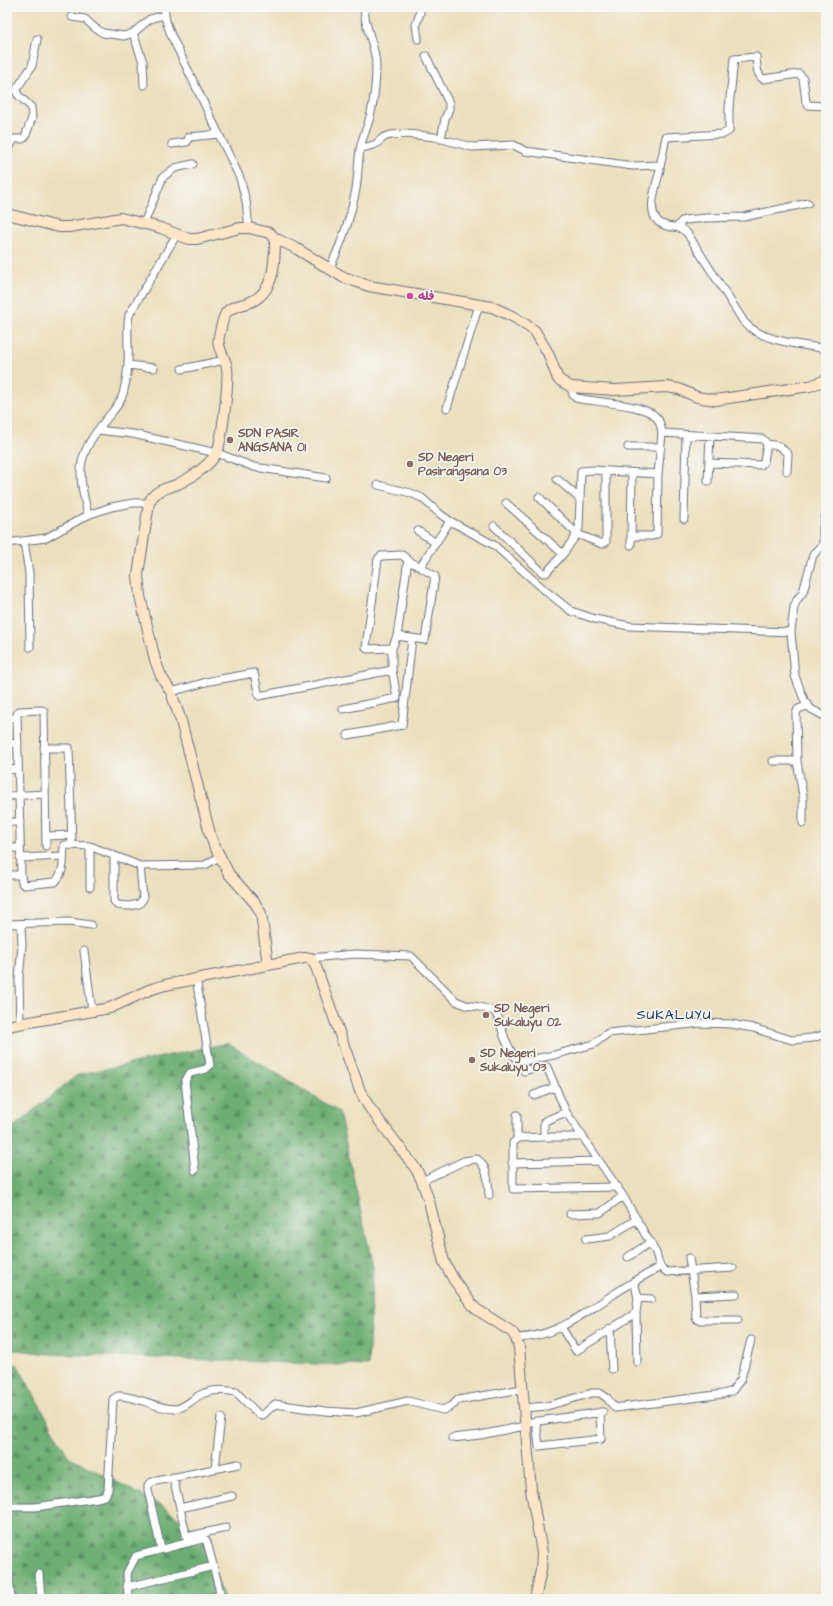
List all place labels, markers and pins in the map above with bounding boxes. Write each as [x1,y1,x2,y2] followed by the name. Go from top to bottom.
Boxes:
[418,288,434,305] place label: فله
[405,291,415,301] marker: فله
[237,425,307,456] place label: SDN PASIR ANGSANA 01
[225,435,235,445] marker: SDN PASIR ANGSANA 01
[417,449,508,482] place label: SD Negeri Pasirangsana 03
[405,459,415,469] marker: SD Negeri Pasirangsana 03
[493,1000,561,1032] place label: SD Negeri Sukaluyu 02
[481,1010,491,1020] marker: SD Negeri Sukaluyu 02
[479,1045,547,1077] place label: SD Negeri Sukaluyu 03
[467,1055,477,1065] marker: SD Negeri Sukaluyu 03

